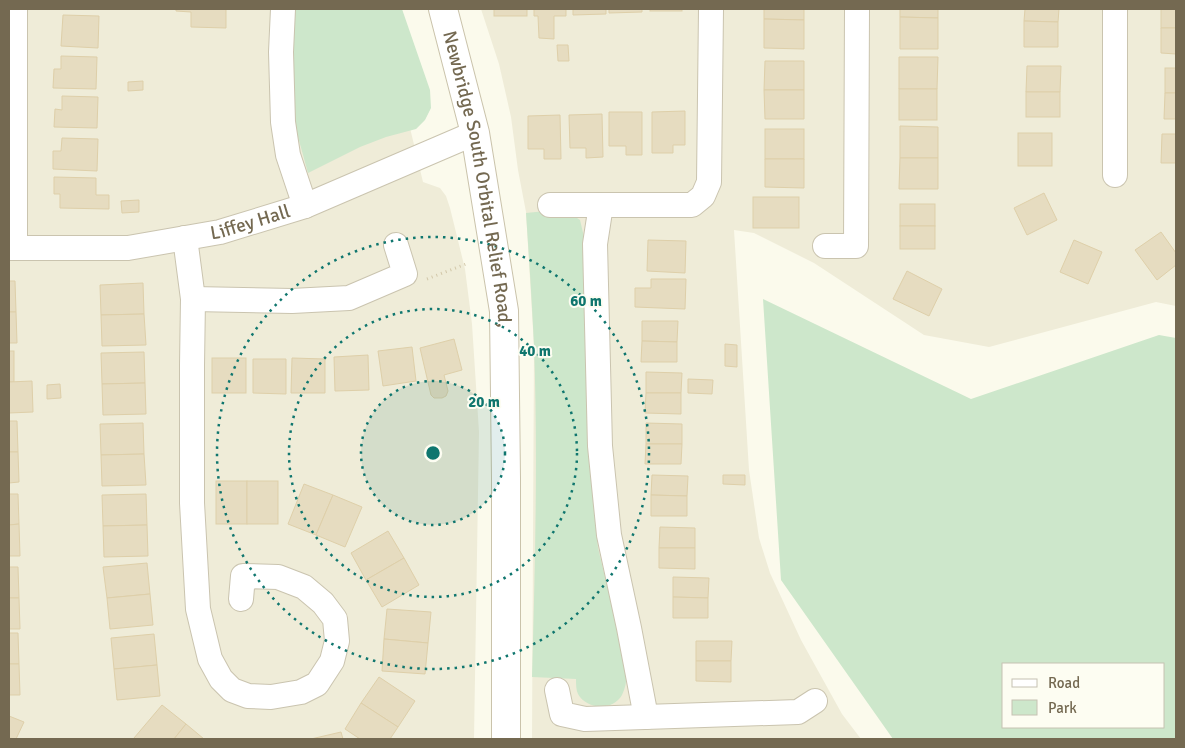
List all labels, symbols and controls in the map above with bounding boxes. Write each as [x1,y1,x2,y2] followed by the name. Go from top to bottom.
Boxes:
[437,28,516,328] street label: Newbridge South Orbital Relief Road,
[208,199,293,245] street label: Liffey Hall
[570,292,602,310] text: 60 m
[519,342,551,360] text: 40 m
[468,393,500,411] text: 20 m
[424,444,442,462] centre of rings
[1002,663,1165,728] legend
[1048,674,1080,692] text: Road
[1048,699,1077,717] text: Park

